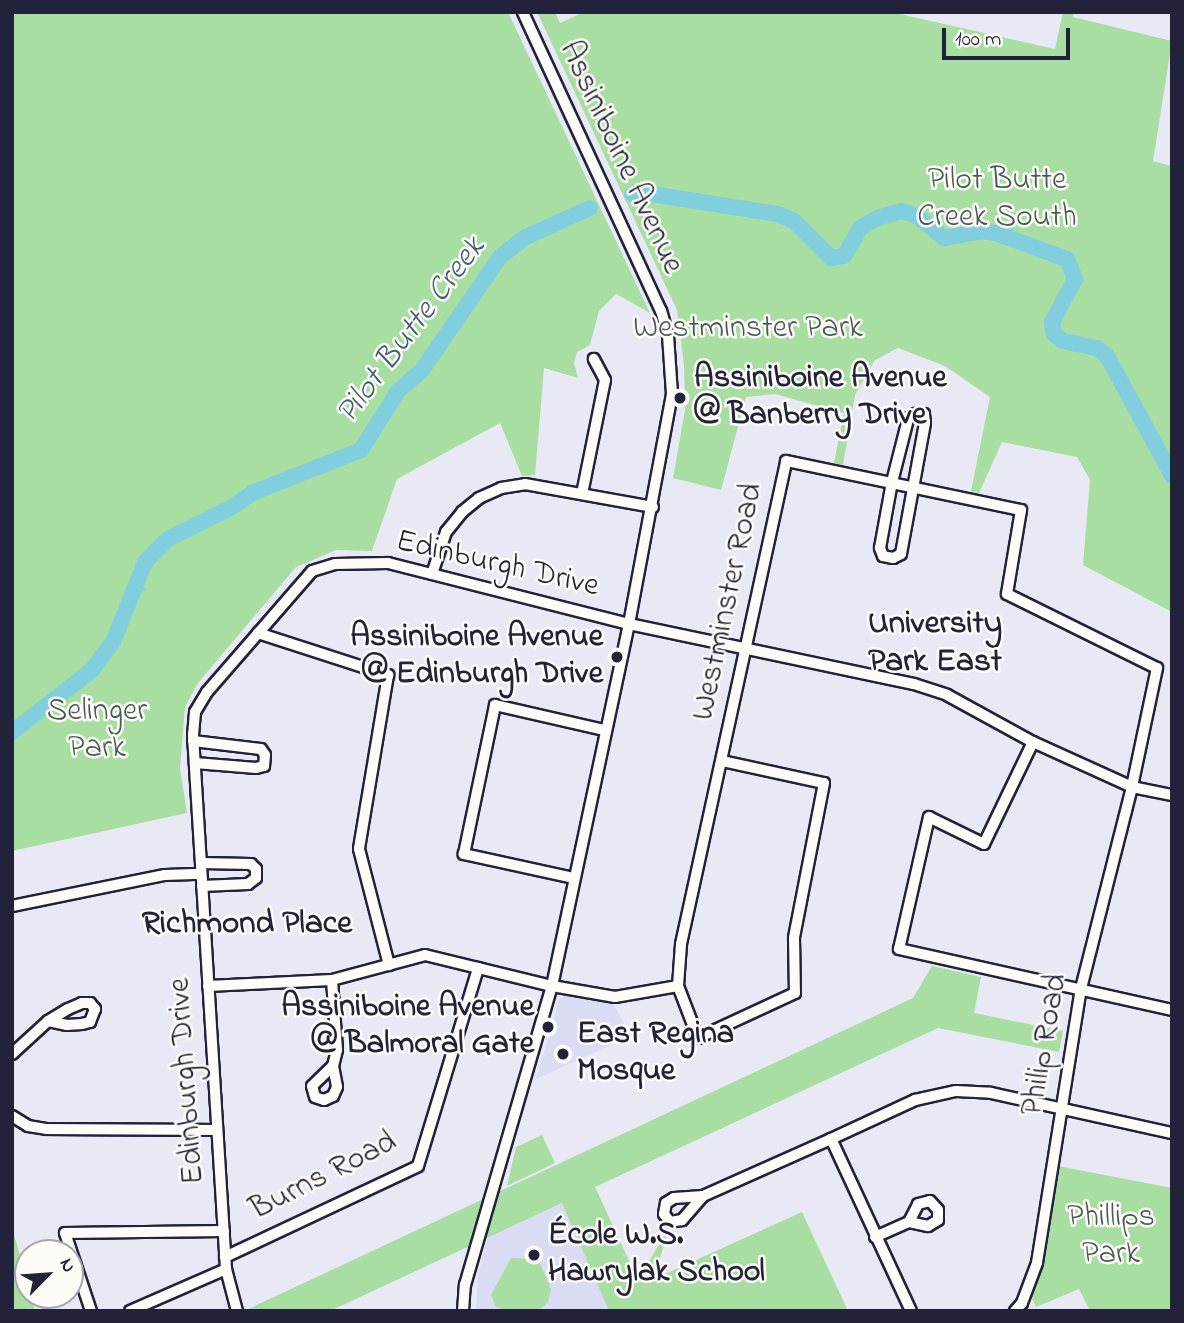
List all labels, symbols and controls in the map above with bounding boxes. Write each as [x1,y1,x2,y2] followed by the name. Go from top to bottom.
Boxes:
[946,14,1074,58] scale bar
[955,25,1001,55] text: 100 m
[549,35,691,281] street label: Assiniboine Avenue
[917,163,1077,238] park label: Pilot Butte Creek South
[329,230,495,432] water label: Pilot Butte Creek
[633,310,863,348] park label: Westminster Park
[694,361,947,436] place label: Assiniboine Avenue @ Banberry Drive
[672,390,688,406] marker: Assiniboine Avenue @ Banberry Drive
[685,480,773,724] street label: Westminster Road
[392,523,602,607] street label: Edinburgh Drive
[868,605,1002,683] district label: University Park East
[350,620,603,695] place label: Assiniboine Avenue @ Edinburgh Drive
[609,649,625,665] marker: Assiniboine Avenue @ Edinburgh Drive
[47,694,147,769] park label: Selinger Park
[142,905,352,945] district label: Richmond Place
[1015,971,1077,1119] street label: Philip Road
[162,976,214,1186] street label: Edinburgh Drive
[281,990,534,1065] place label: Assiniboine Avenue @ Balmoral Gate
[577,1017,734,1092] place label: East Regina Mosque
[540,1019,556,1035] marker: Assiniboine Avenue @ Balmoral Gate
[555,1046,571,1062] marker: East Regina Mosque
[244,1124,404,1230] street label: Burns Road
[1067,1200,1155,1275] park label: Phillips Park
[548,1218,765,1293] place label: École W.S. Hawrylak School
[14,1239,84,1309] north arrow
[526,1247,542,1263] marker: École W.S. Hawrylak School
[52,1254,82,1277] text: N

